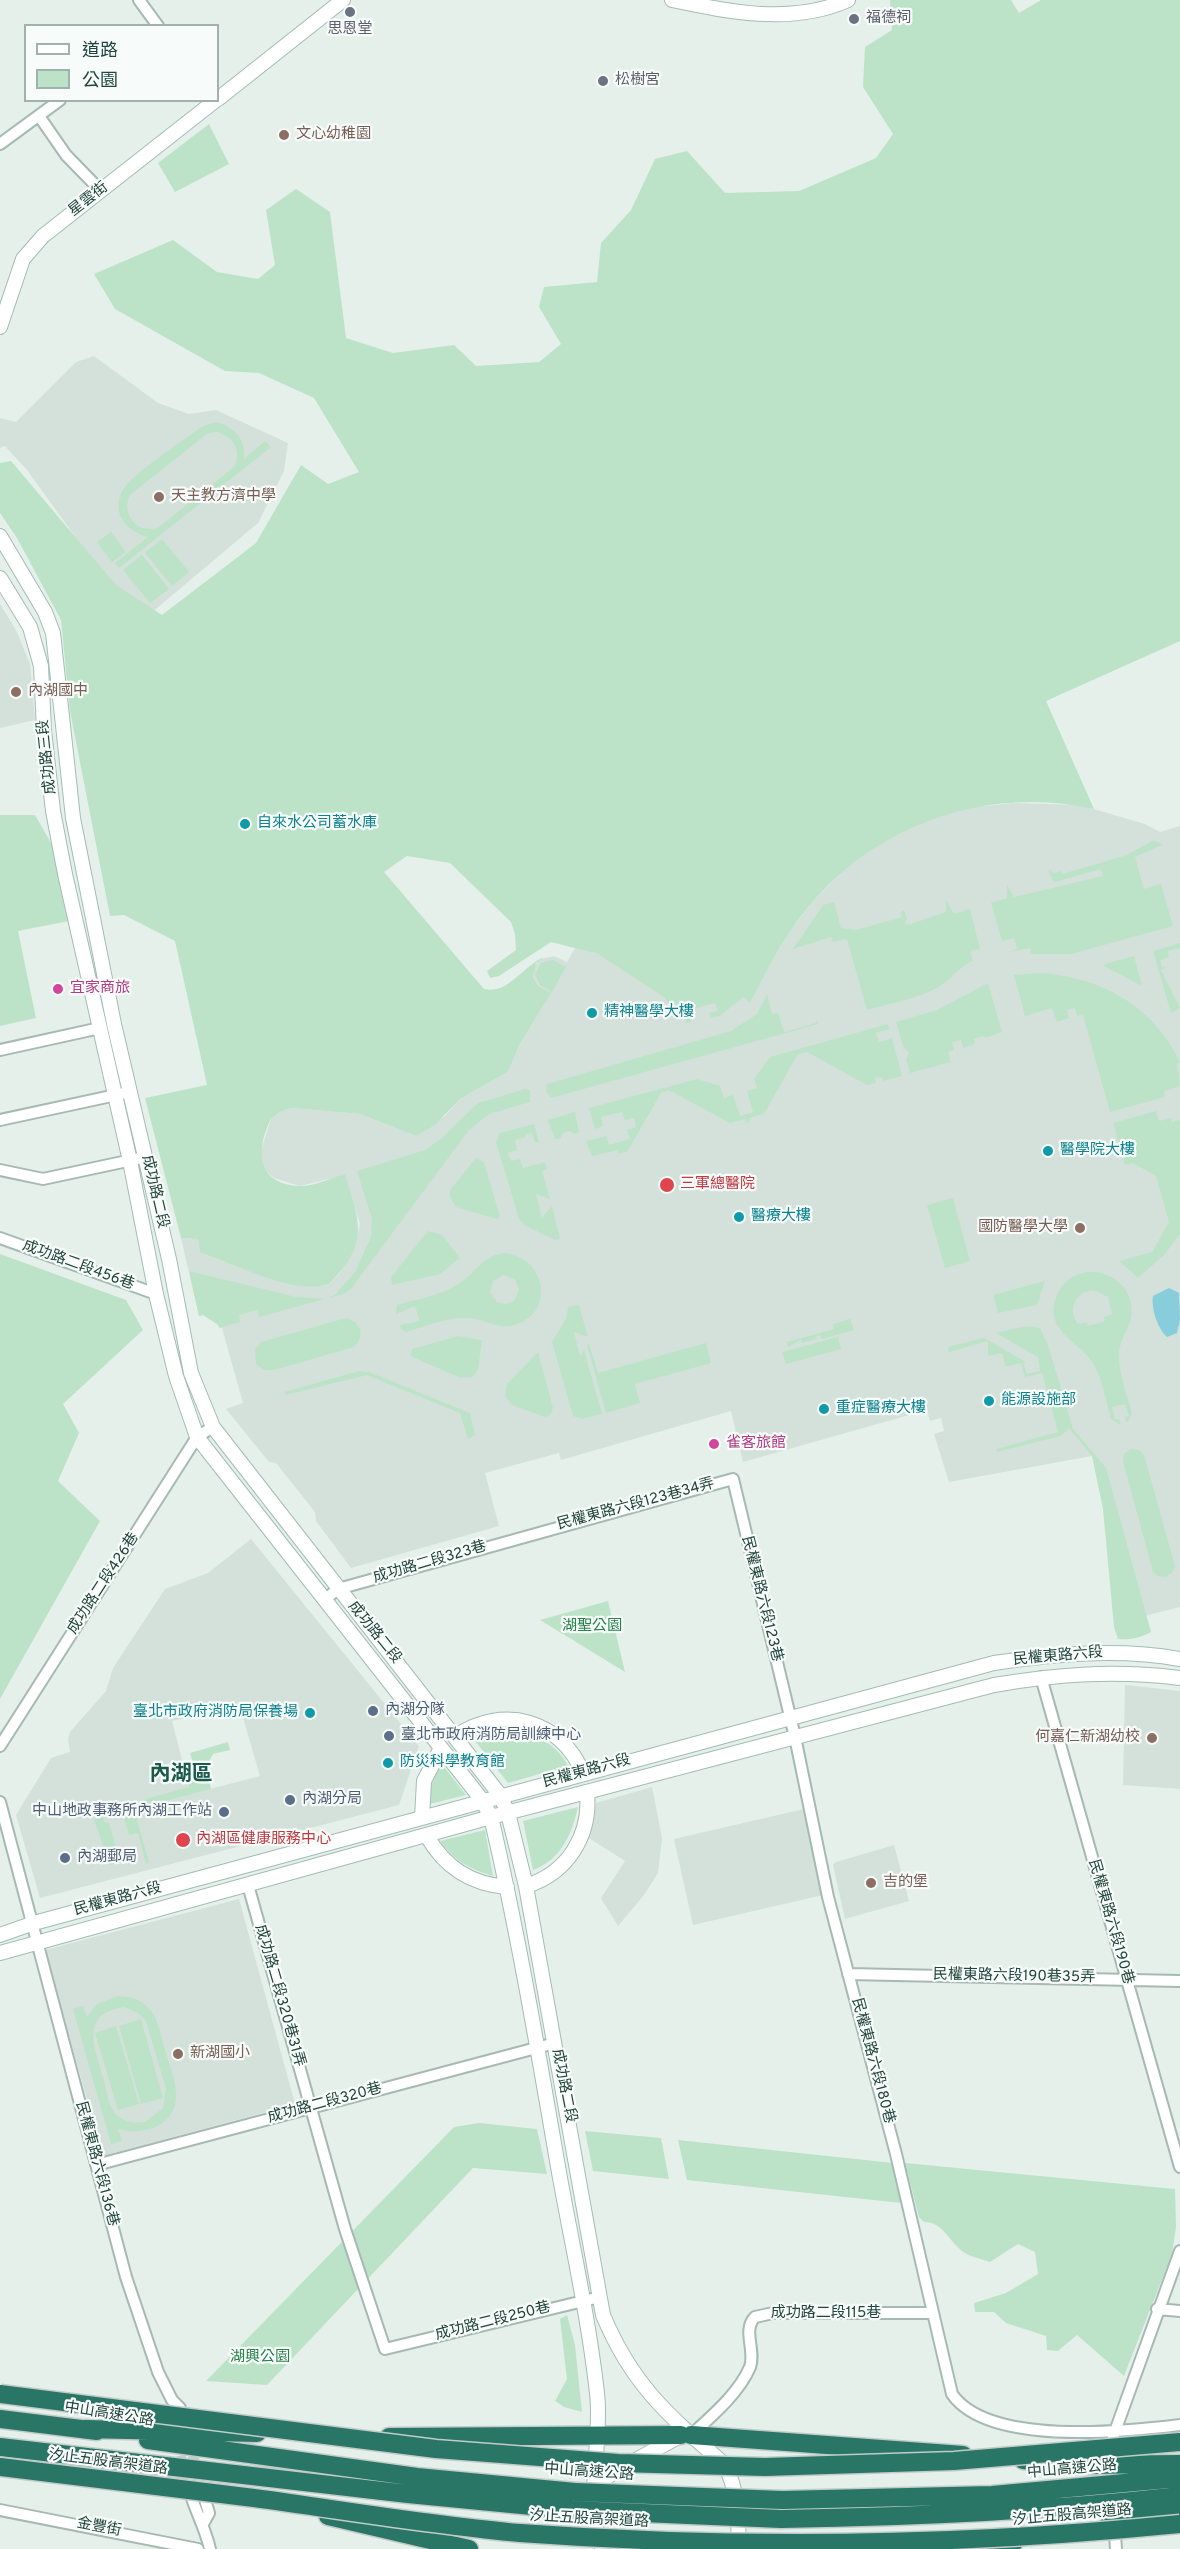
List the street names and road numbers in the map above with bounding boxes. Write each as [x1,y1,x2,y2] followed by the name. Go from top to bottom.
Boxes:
[66,179,112,221] street label: 星雲街
[35,719,61,795] street label: 成功路三段
[137,1153,171,1231] street label: 成功路二段
[20,1237,136,1295] street label: 成功路二段456巷
[555,1475,717,1535] street label: 民權東路六段123巷34弄
[64,1530,144,1638] street label: 成功路二段426巷
[737,1534,785,1664] street label: 民權東路六段123巷
[371,1538,489,1588] street label: 成功路二段323巷
[343,1598,405,1668] street label: 成功路二段
[1012,1644,1104,1670] street label: 民權東路六段
[541,1752,633,1792] street label: 民權東路六段
[1084,1857,1136,1987] street label: 民權東路六段190巷
[72,1880,164,1920] street label: 民權東路六段
[250,1923,308,2069] street label: 成功路二段320巷31弄
[933,1967,1095,1987] street label: 民權東路六段190巷35弄
[847,1996,897,2126] street label: 民權東路六段180巷
[547,2047,579,2125] street label: 成功路二段
[266,2080,384,2128] street label: 成功路二段320巷
[71,2100,121,2228] street label: 民權東路六段136巷
[434,2299,552,2345] street label: 成功路二段250巷
[771,2305,881,2323] street label: 成功路二段115巷
[63,2399,155,2431] street label: 中山高速公路
[47,2447,169,2479] street label: 汐止五股高架道路
[1026,2457,1118,2483] street label: 中山高速公路
[543,2461,635,2485] street label: 中山高速公路
[1011,2502,1133,2530] street label: 汐止五股高架道路
[529,2508,649,2532] street label: 汐止五股高架道路
[75,2515,123,2541] street label: 金豐街

